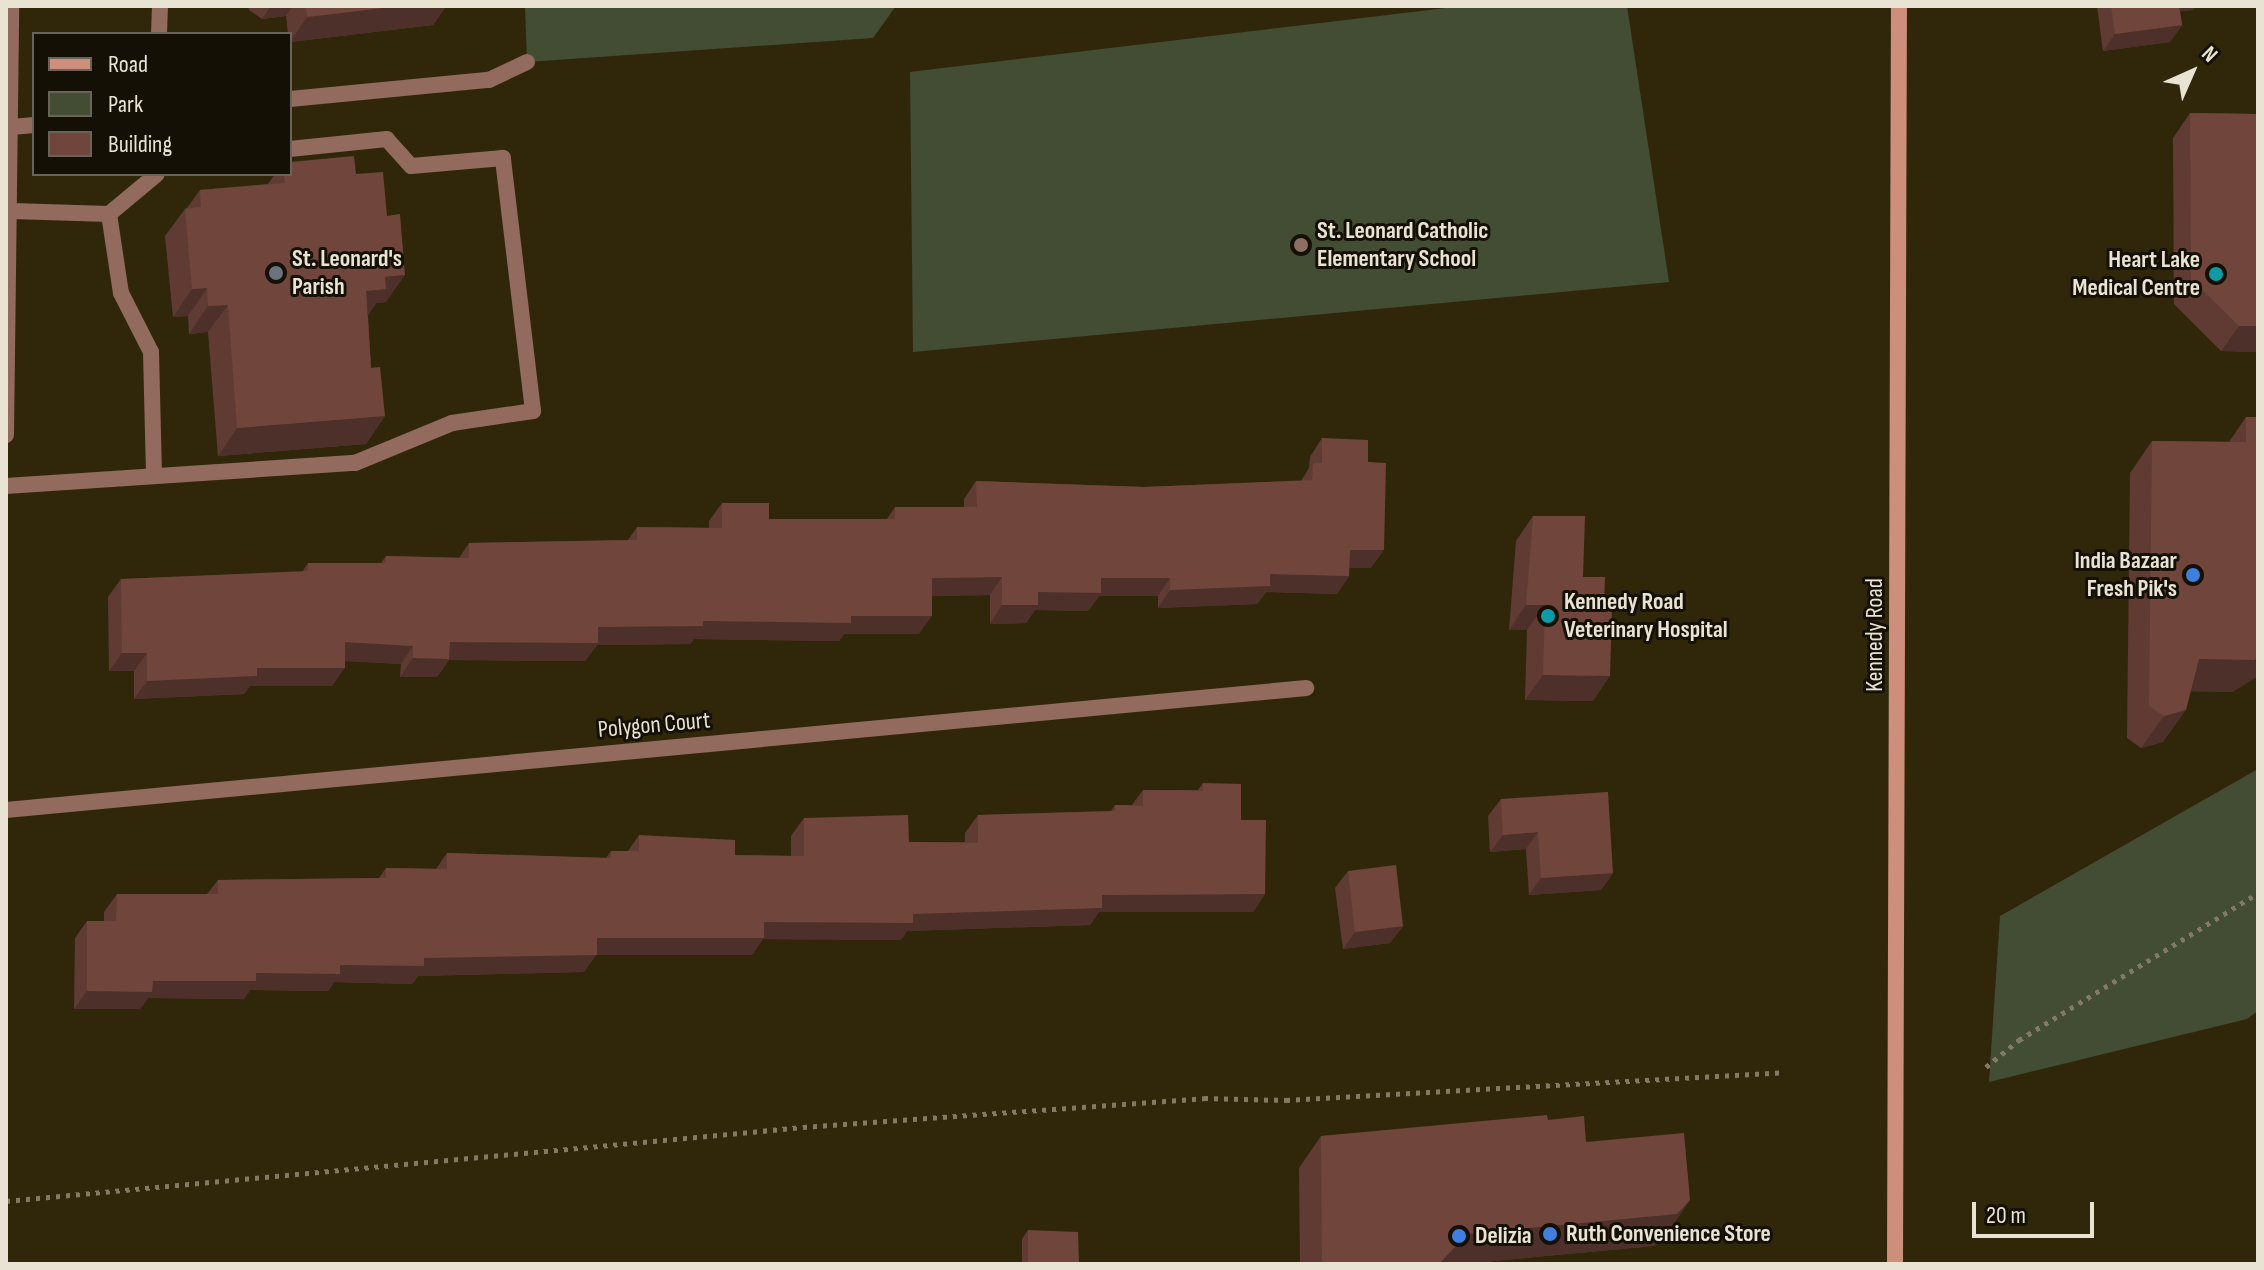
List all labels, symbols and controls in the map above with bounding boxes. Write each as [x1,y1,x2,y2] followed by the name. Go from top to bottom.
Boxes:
[32,32,292,176] legend
[2152,32,2232,112] north arrow
[2196,41,2223,68] text: N
[108,50,148,79] text: Road
[108,90,143,119] text: Park
[108,130,172,159] text: Building
[1317,217,1488,273] place label: St. Leonard Catholic Elementary School
[1292,236,1310,254] marker: St. Leonard Catholic Elementary School
[292,245,402,301] place label: St. Leonard's Parish
[2072,246,2200,302] place label: Heart Lake Medical Centre
[267,264,285,282] marker: St. Leonard's Parish
[2207,265,2225,283] marker: Heart Lake Medical Centre
[2074,547,2177,603] place label: India Bazaar Fresh Pik's
[2184,566,2202,584] marker: India Bazaar Fresh Pik's
[1861,578,1889,692] street label: Kennedy Road
[1564,588,1728,644] place label: Kennedy Road Veterinary Hospital
[1539,607,1557,625] marker: Kennedy Road Veterinary Hospital
[597,706,711,744] street label: Polygon Court
[1976,1186,2098,1236] scale bar
[1986,1201,2026,1230] text: 20 m
[1566,1220,1771,1248] place label: Ruth Convenience Store
[1475,1222,1532,1250] place label: Delizia
[1541,1225,1559,1243] marker: Ruth Convenience Store
[1450,1227,1468,1245] marker: Delizia

